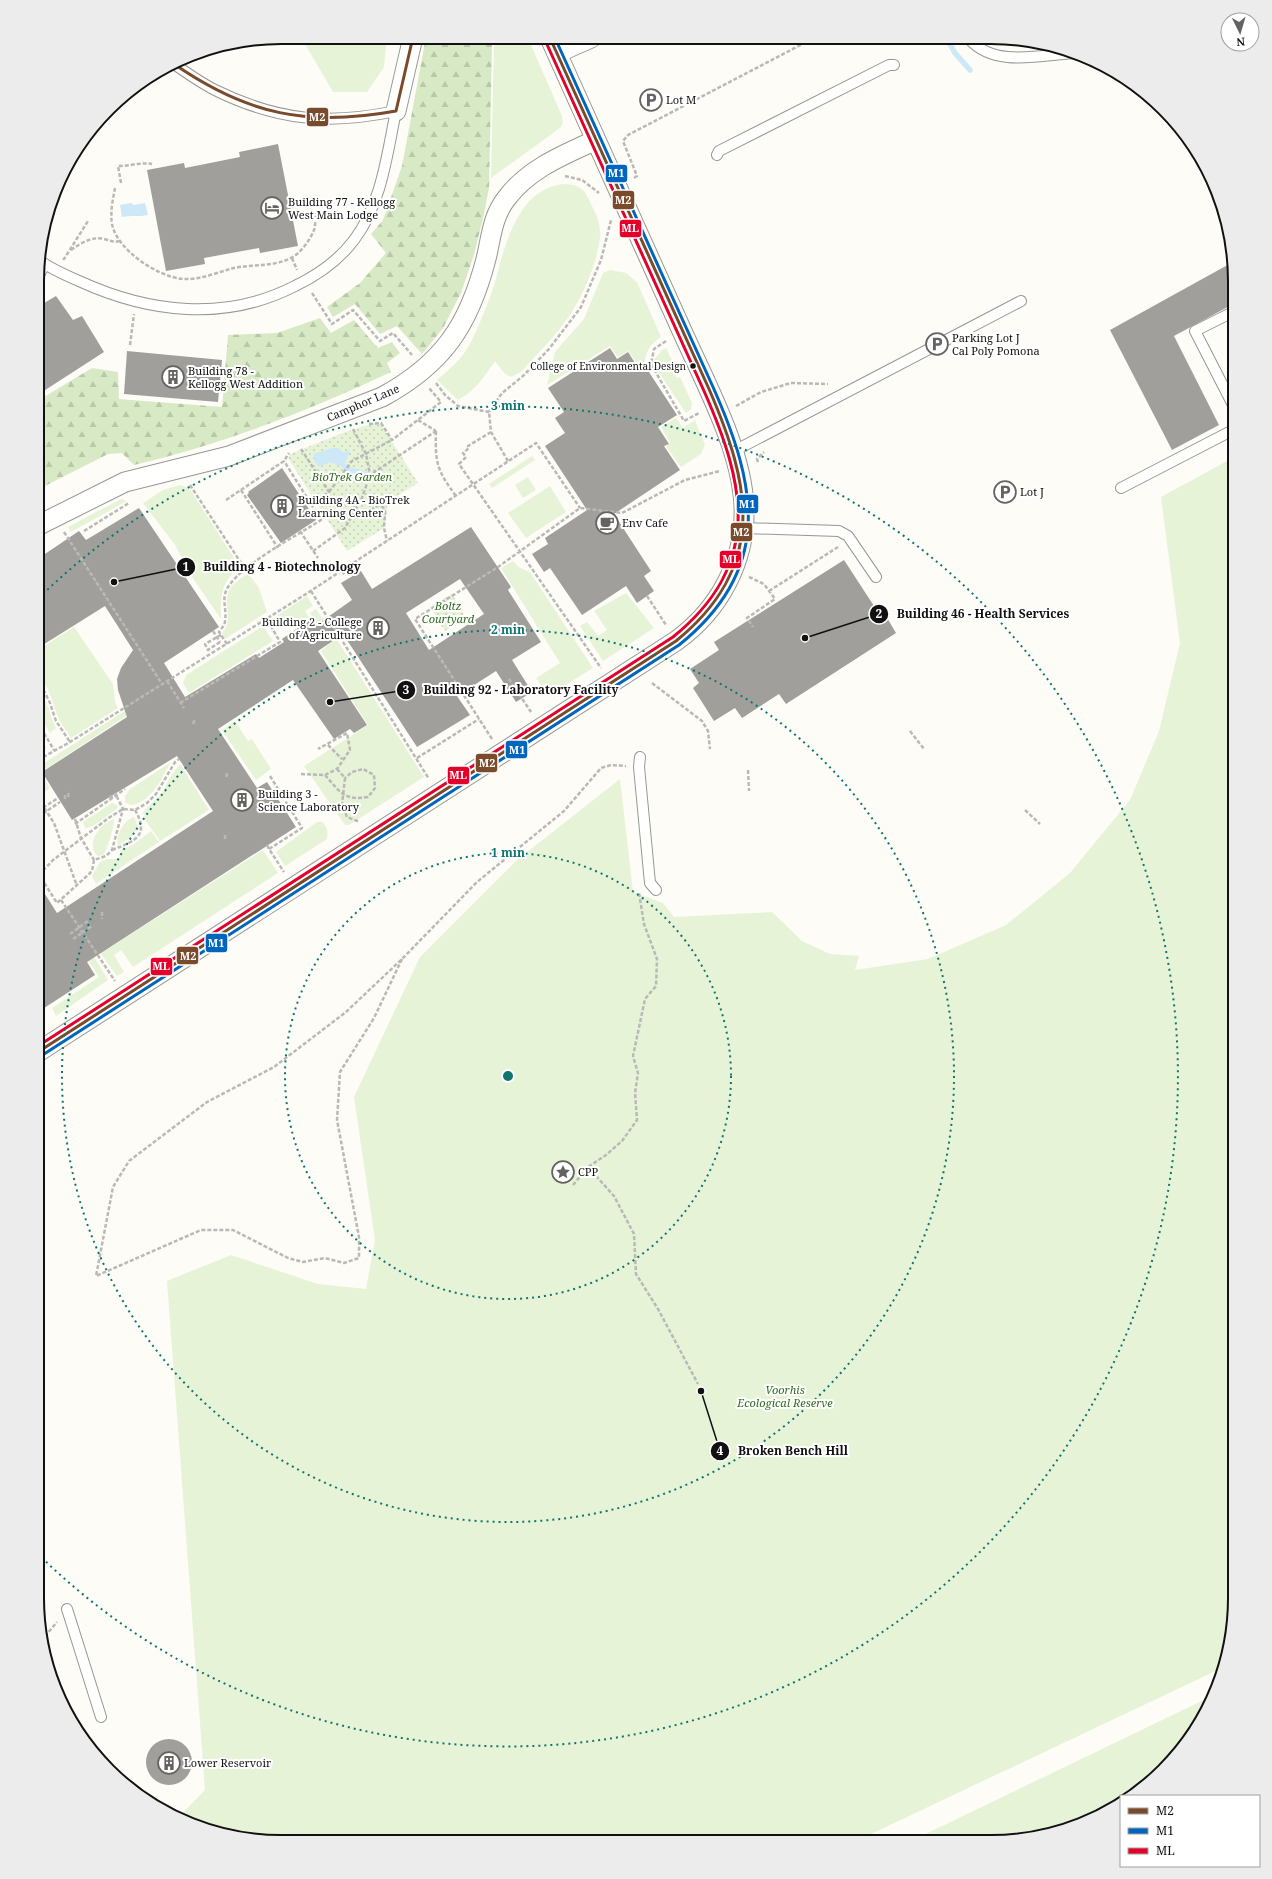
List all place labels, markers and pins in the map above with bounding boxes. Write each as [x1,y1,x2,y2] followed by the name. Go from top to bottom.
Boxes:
[638,87,664,113] parking icon: Lot M
[666,92,696,107] place label: Lot M
[288,194,395,222] place label: Building 77 - Kellogg West Main Lodge
[259,195,285,221] hotel icon: Building 77 - Kellogg West Main Lodge
[952,330,1040,358] place label: Parking Lot J Cal Poly Pomona
[924,331,950,357] parking icon: Parking Lot J Cal Poly Pomona
[530,359,687,373] place label: College of Environmental Design
[688,361,698,371] marker: College of Environmental Design
[188,363,303,391] place label: Building 78 - Kellogg West Addition
[160,364,186,390] building icon: Building 78 - Kellogg West Addition
[992,479,1018,505] parking icon: Lot J
[1020,484,1044,499] place label: Lot J
[298,492,410,520] place label: Building 4A - BioTrek Learning Center
[269,493,295,519] building icon: Building 4A - BioTrek Learning Center
[594,510,620,536] cafe icon: Env Cafe
[622,515,668,530] place label: Env Cafe
[176,555,369,579] callout: Building 4 - Biotechnology
[869,602,1077,626] callout: Building 46 - Health Services
[262,614,362,642] place label: Building 2 - College of Agriculture
[365,615,391,641] building icon: Building 2 - College of Agriculture
[396,678,627,702] callout: Building 92 - Laboratory Facility
[258,786,360,814] place label: Building 3 - Science Laboratory
[229,787,255,813] building icon: Building 3 - Science Laboratory
[501,1069,515,1083] centre of rings
[550,1159,576,1185] place icon: CPP
[578,1164,598,1179] place label: CPP
[710,1439,856,1463] callout: Broken Bench Hill
[156,1750,182,1776] building icon: Lower Reservoir
[184,1755,272,1770] place label: Lower Reservoir

